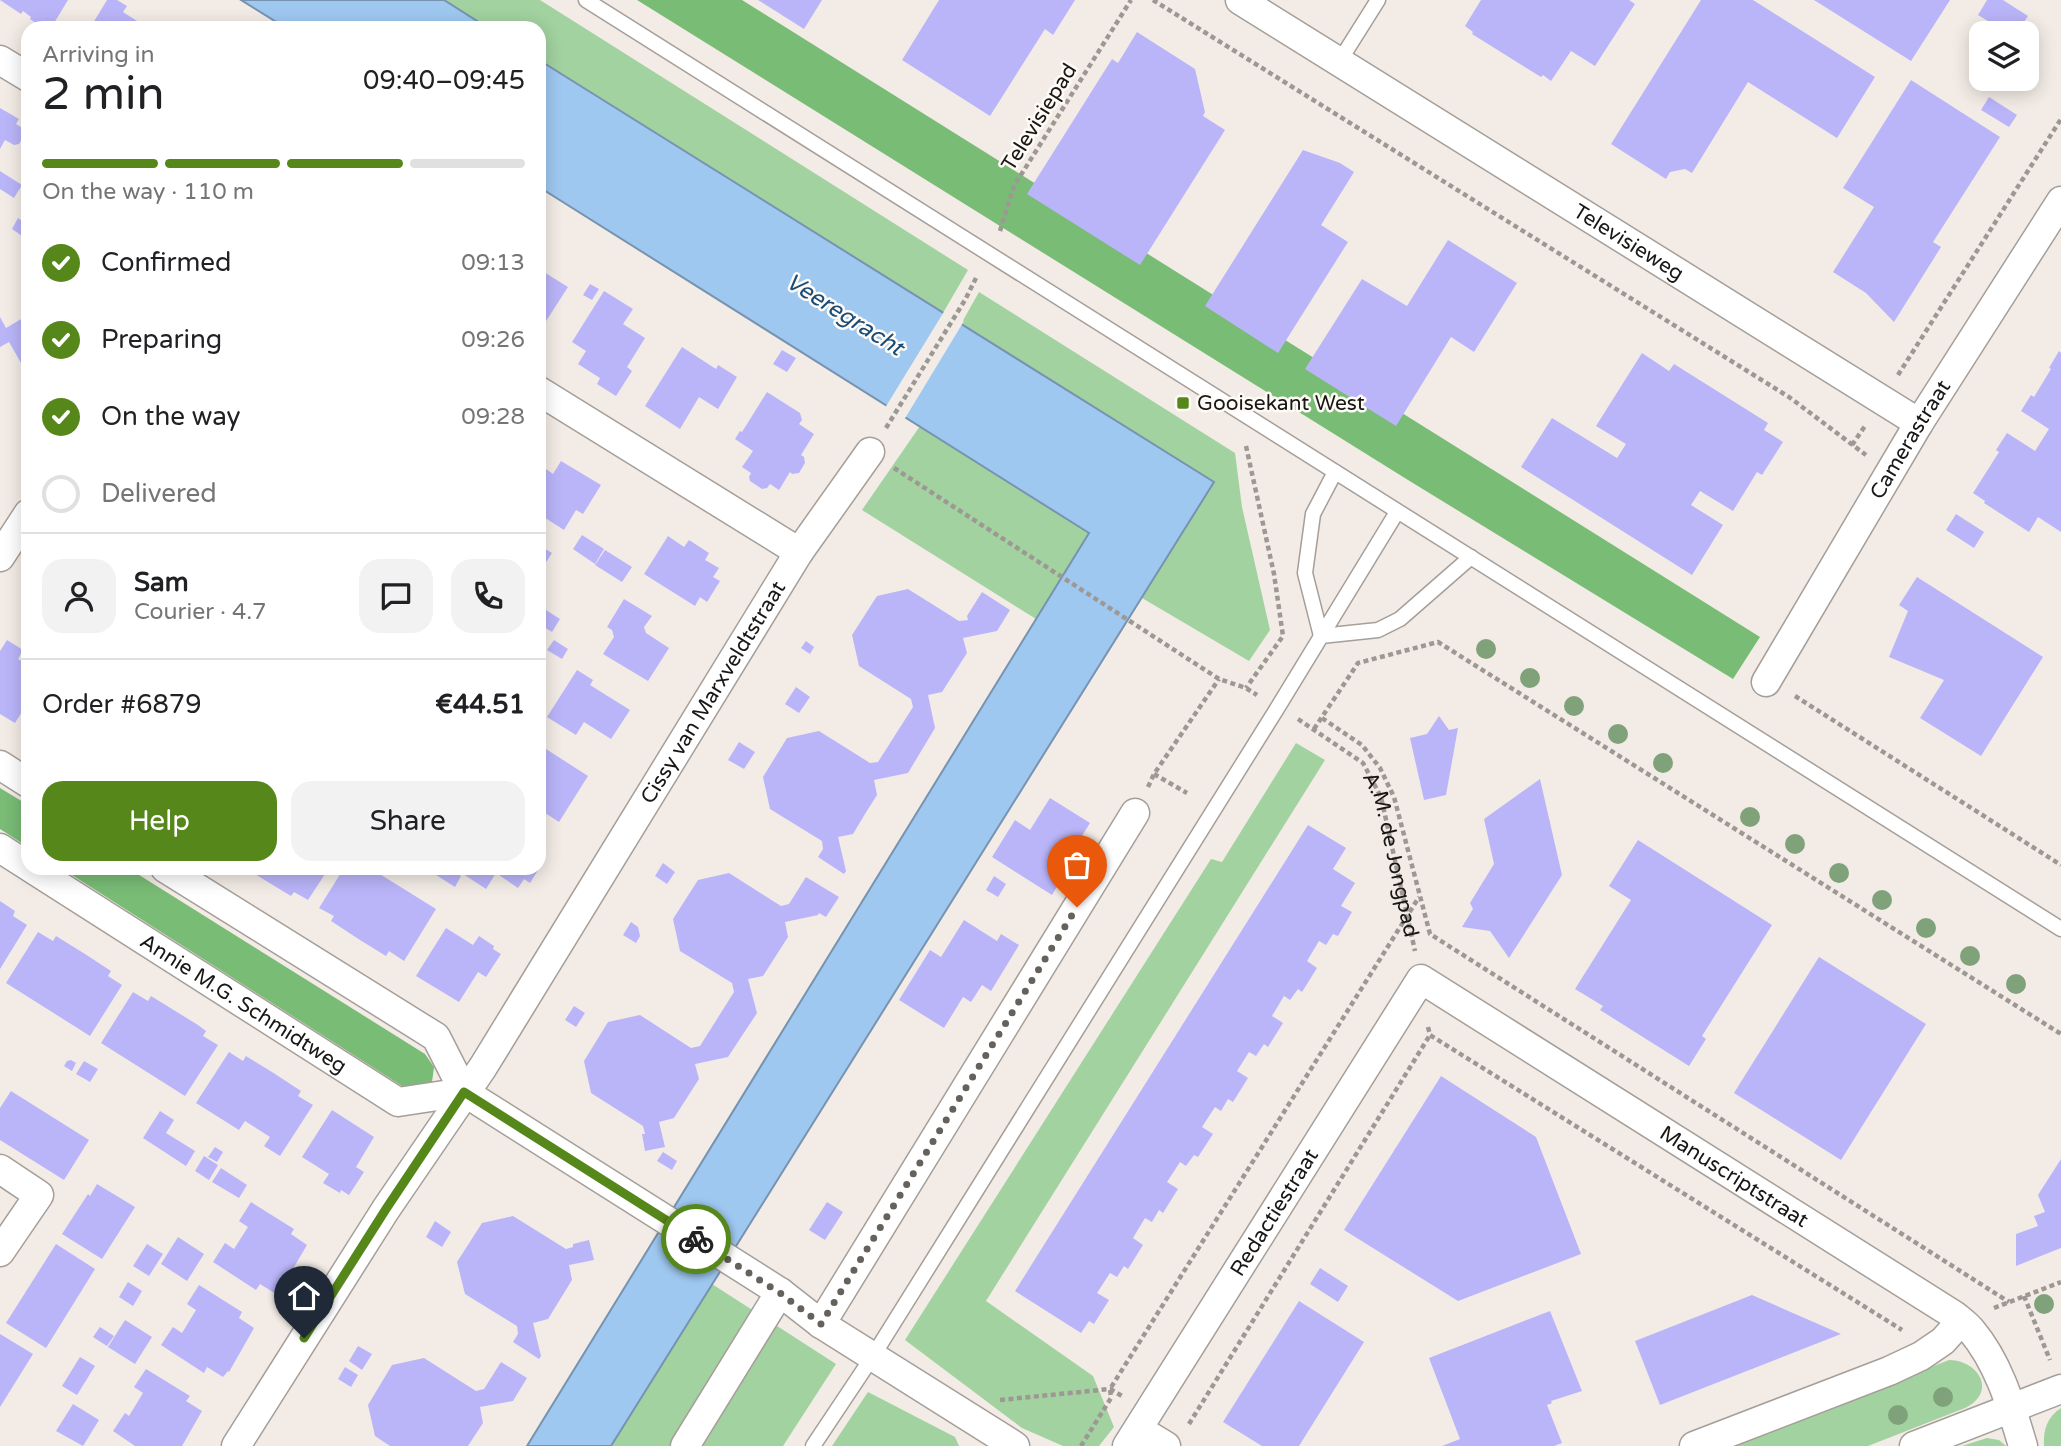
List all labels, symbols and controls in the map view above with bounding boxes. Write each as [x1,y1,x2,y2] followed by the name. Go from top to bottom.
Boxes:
[1969,21,2039,91] map controls
[1969,21,2039,91] button: layers
[42,41,155,69] text: Arriving in
[996,59,1082,176] street label: Televisiepad
[363,65,525,96] text: 09:40–09:45
[42,67,165,122] text: 2 min
[42,178,254,206] text: On the way · 110 m
[1569,199,1688,286] street label: Televisieweg
[42,244,80,282] icon: check
[101,247,231,278] text: Confirmed
[461,249,525,277] text: 09:13
[781,268,910,363] water label: Veeregracht
[42,321,80,359] icon: check
[101,324,222,355] text: Preparing
[461,326,525,354] text: 09:26
[1865,376,1956,504] street label: Camerastraat
[1197,391,1365,416] place label: Gooisekant West
[1175,395,1191,411] marker: Gooisekant West
[42,398,80,436] icon: check
[101,401,241,432] text: On the way
[461,403,525,431] text: 09:28
[101,478,217,509] text: Delivered
[42,559,116,633] button: person
[359,559,433,633] button: chat
[451,559,525,633] button: phone
[134,567,189,598] text: Sam
[636,577,791,808] street label: Cissy van Marxveldtstraat
[134,598,267,626] text: Courier · 4.7
[42,689,202,720] text: Order #6879
[435,689,525,720] text: €44.51
[1357,768,1424,939] street label: A.M. de Jongpad
[42,781,277,861] button: Help
[291,781,525,861] button: Share
[1047,835,1107,907] pin
[1058,846,1096,884] icon: bag
[135,929,351,1079] street label: Annie M.G. Schmidtweg
[1655,1121,1813,1233] street label: Manuscriptstraat
[1225,1144,1324,1281] street label: Redactiestraat
[661,1204,731,1274] courier
[677,1220,715,1258] icon: bike
[274,1266,334,1338] pin
[285,1277,323,1315] icon: home

